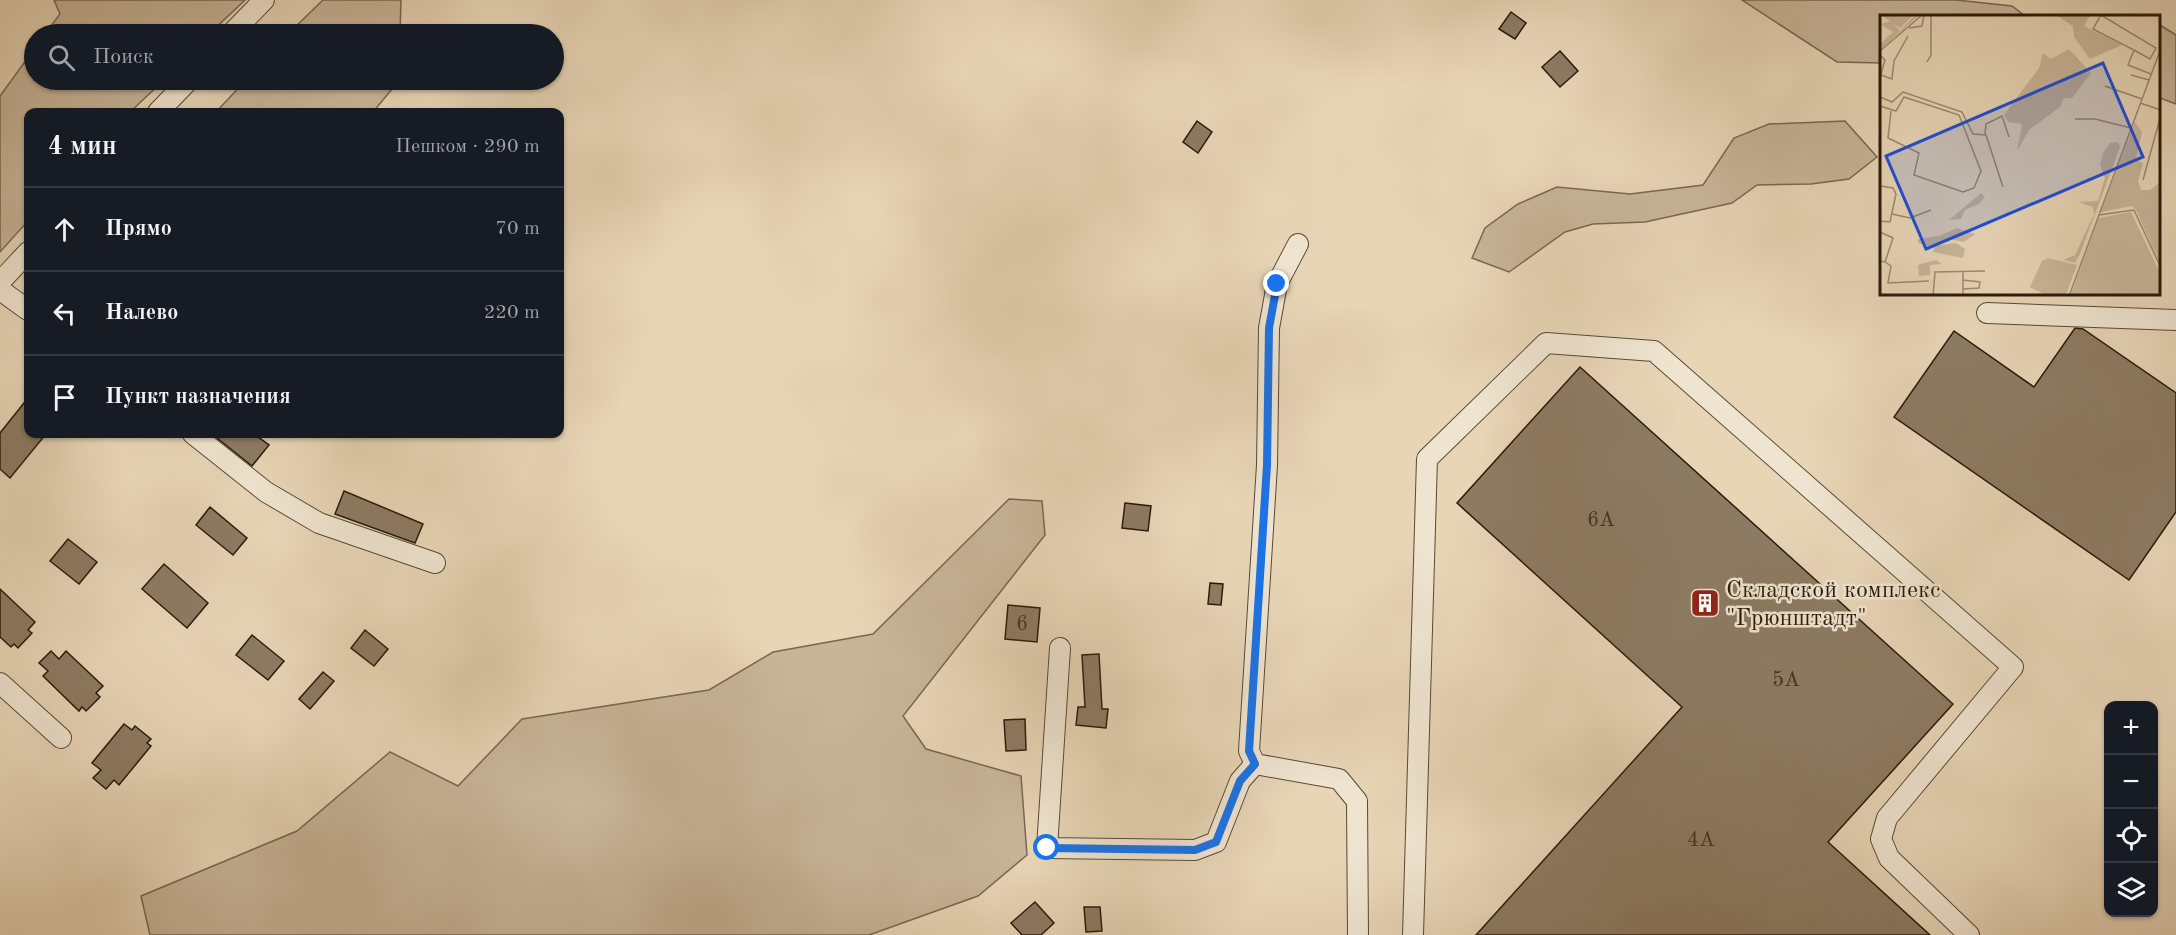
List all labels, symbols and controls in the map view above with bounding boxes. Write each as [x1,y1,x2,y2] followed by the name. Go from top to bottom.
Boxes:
[1880,15,2161,296] inset map
[24,24,564,90] search box
[45,41,78,74] icon: search
[93,46,154,68] text: Поиск
[48,134,117,160] text: 4 мин
[395,137,540,157] text: Пешком · 290 m
[48,213,81,246] icon: ahead
[105,218,172,240] text: Прямо
[495,219,540,239] text: 70 m
[1263,270,1289,296] route end
[48,297,81,330] icon: left
[105,302,178,324] text: Налево
[484,303,540,323] text: 220 m
[48,381,81,414] icon: arrive
[105,386,291,408] text: Пункт назначения
[1587,510,1615,531] house number: 6А
[1726,579,1940,631] place label: Складской комплекс "Грюнштадт"
[1689,587,1721,619] building icon: Складской комплекс "Грюнштадт"
[1016,614,1028,635] house number: 6
[1772,670,1800,691] house number: 5А
[2104,701,2158,917] map controls
[2104,701,2158,755] button: +
[2104,755,2158,809] button: −
[2104,809,2158,863] button: locate
[1687,830,1715,851] house number: 4А
[1033,834,1059,860] route start
[2104,863,2158,917] button: layers

